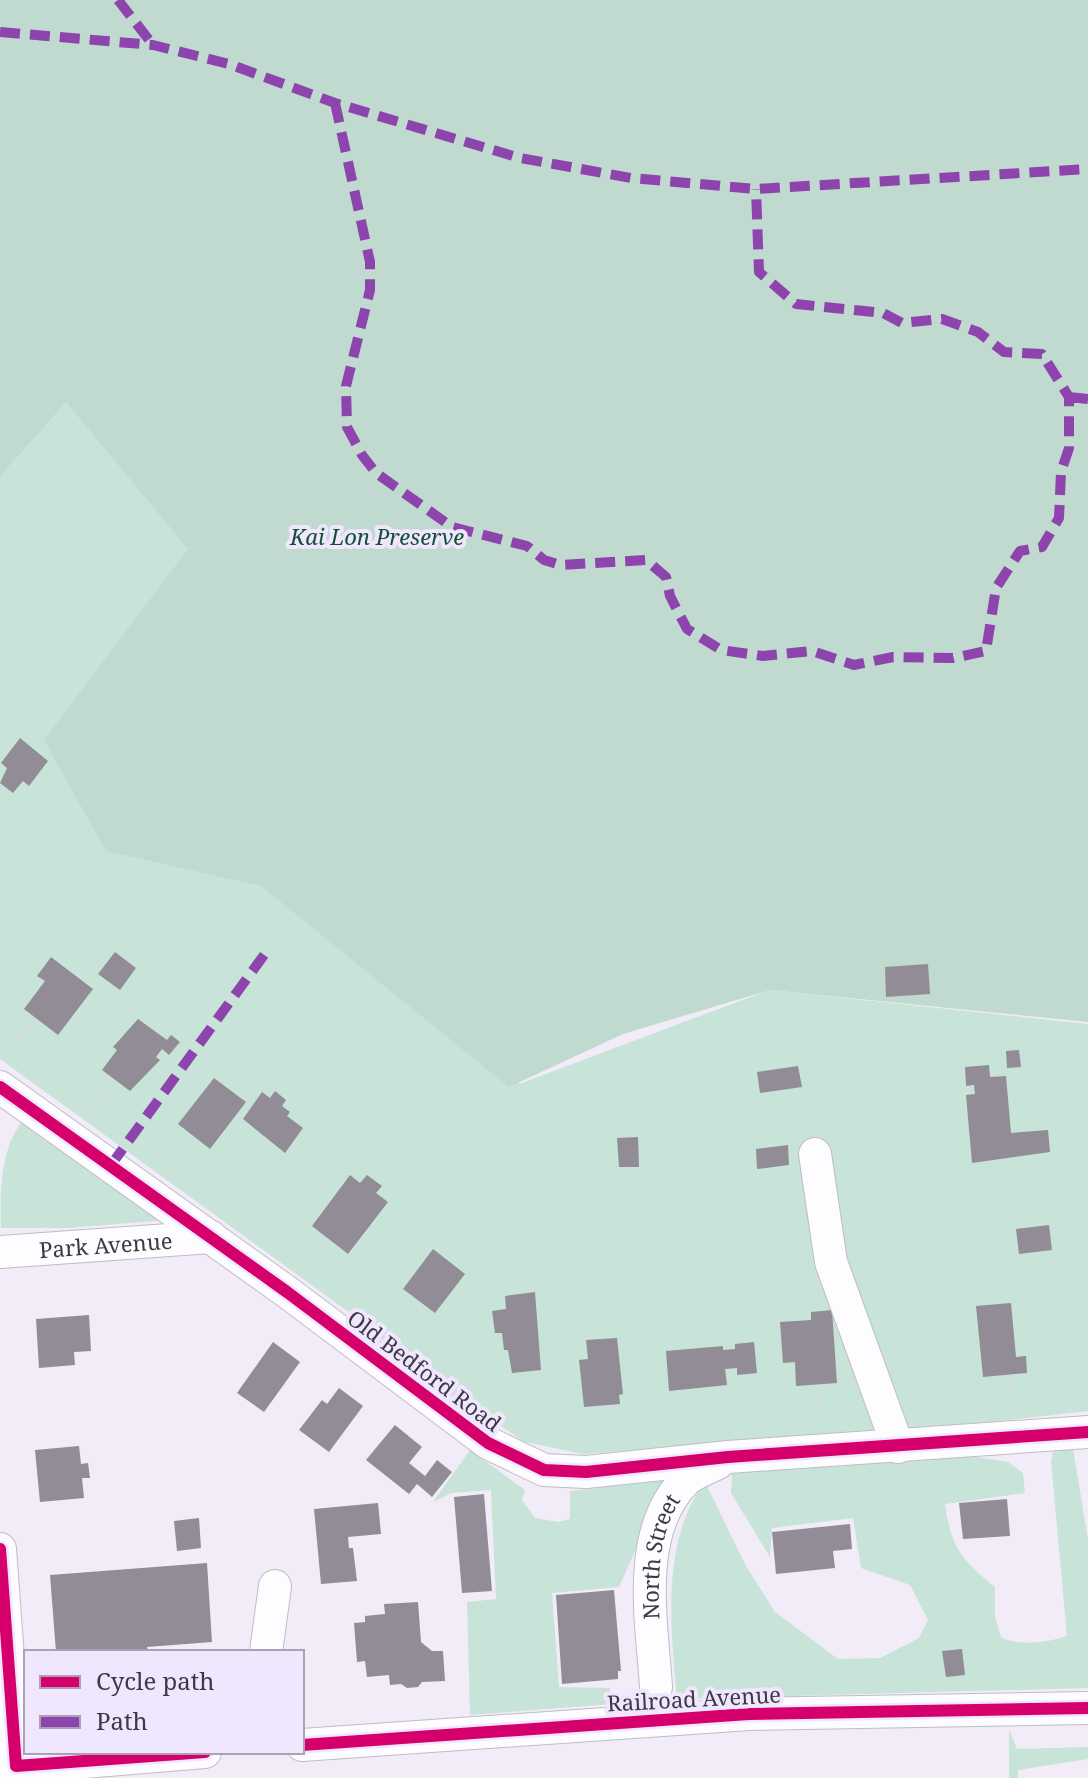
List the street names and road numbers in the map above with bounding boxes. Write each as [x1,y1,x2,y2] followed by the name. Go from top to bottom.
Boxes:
[38,1225,173,1264] street label: Park Avenue
[342,1302,508,1438] street label: Old Bedford Road
[635,1487,686,1620] street label: North Street
[606,1678,782,1718] street label: Railroad Avenue

